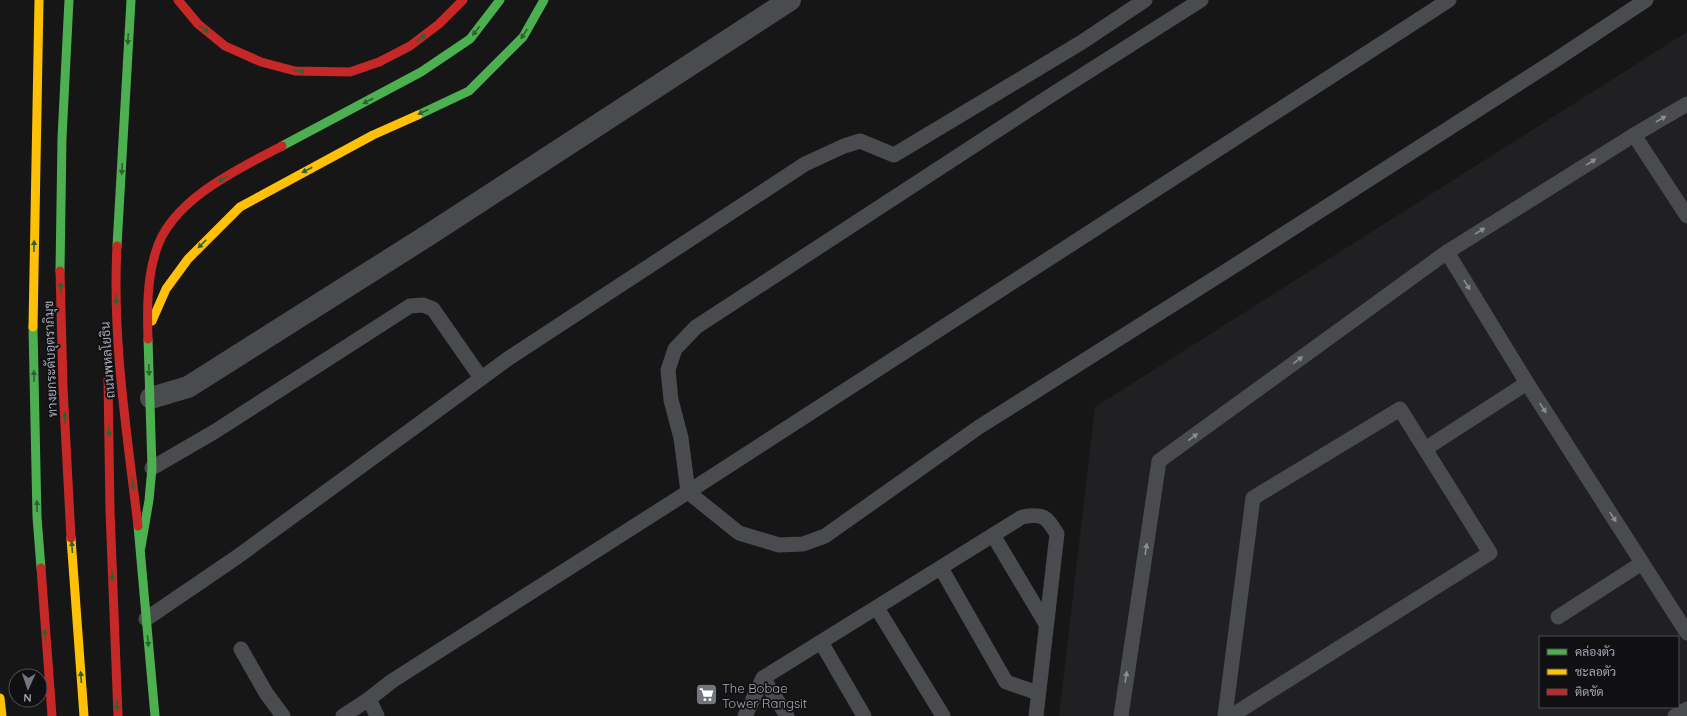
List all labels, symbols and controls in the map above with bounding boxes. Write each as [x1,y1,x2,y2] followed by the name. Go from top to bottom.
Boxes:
[199,25,210,34] one-way arrow
[472,25,480,36] one-way arrow
[521,28,528,40] one-way arrow
[125,33,132,45] one-way arrow
[415,34,426,42] one-way arrow
[293,67,305,74] one-way arrow
[362,98,373,104] one-way arrow
[417,108,429,115] one-way arrow
[1655,116,1667,123] one-way arrow
[1586,158,1596,166] one-way arrow
[118,163,125,175] one-way arrow
[301,167,313,174] one-way arrow
[217,175,229,182] one-way arrow
[1475,227,1485,235] one-way arrow
[31,239,37,252] one-way arrow
[197,240,207,249] one-way arrow
[1464,279,1471,291] one-way arrow
[57,282,64,294] one-way arrow
[113,293,120,305] one-way arrow
[40,300,62,418] street label: ทางยกระดับอุตราภิมุข
[96,321,118,399] street label: ถนนพหลโยธิน
[1293,357,1303,365] one-way arrow
[146,364,153,376] one-way arrow
[31,370,38,382] one-way arrow
[1539,402,1546,414] one-way arrow
[61,412,68,424] one-way arrow
[106,425,112,438] one-way arrow
[1188,433,1198,441] one-way arrow
[130,478,137,490] one-way arrow
[34,499,40,512] one-way arrow
[1609,512,1617,522] one-way arrow
[69,540,75,553] one-way arrow
[1143,543,1149,555] one-way arrow
[109,569,115,582] one-way arrow
[42,629,49,641] one-way arrow
[144,635,151,647] one-way arrow
[1539,636,1679,708] legend
[1575,644,1615,659] text: คล่องตัว
[1575,664,1616,679] text: ชะลอตัว
[8,668,48,708] north arrow
[77,671,84,683] one-way arrow
[1124,671,1130,684] one-way arrow
[722,680,807,711] place label: The Bobae Tower Rangsit
[693,682,719,708] supermarket icon: The Bobae Tower Rangsit
[1575,684,1604,699] text: ติดขัด
[23,691,32,705] text: N
[114,699,121,711] one-way arrow

